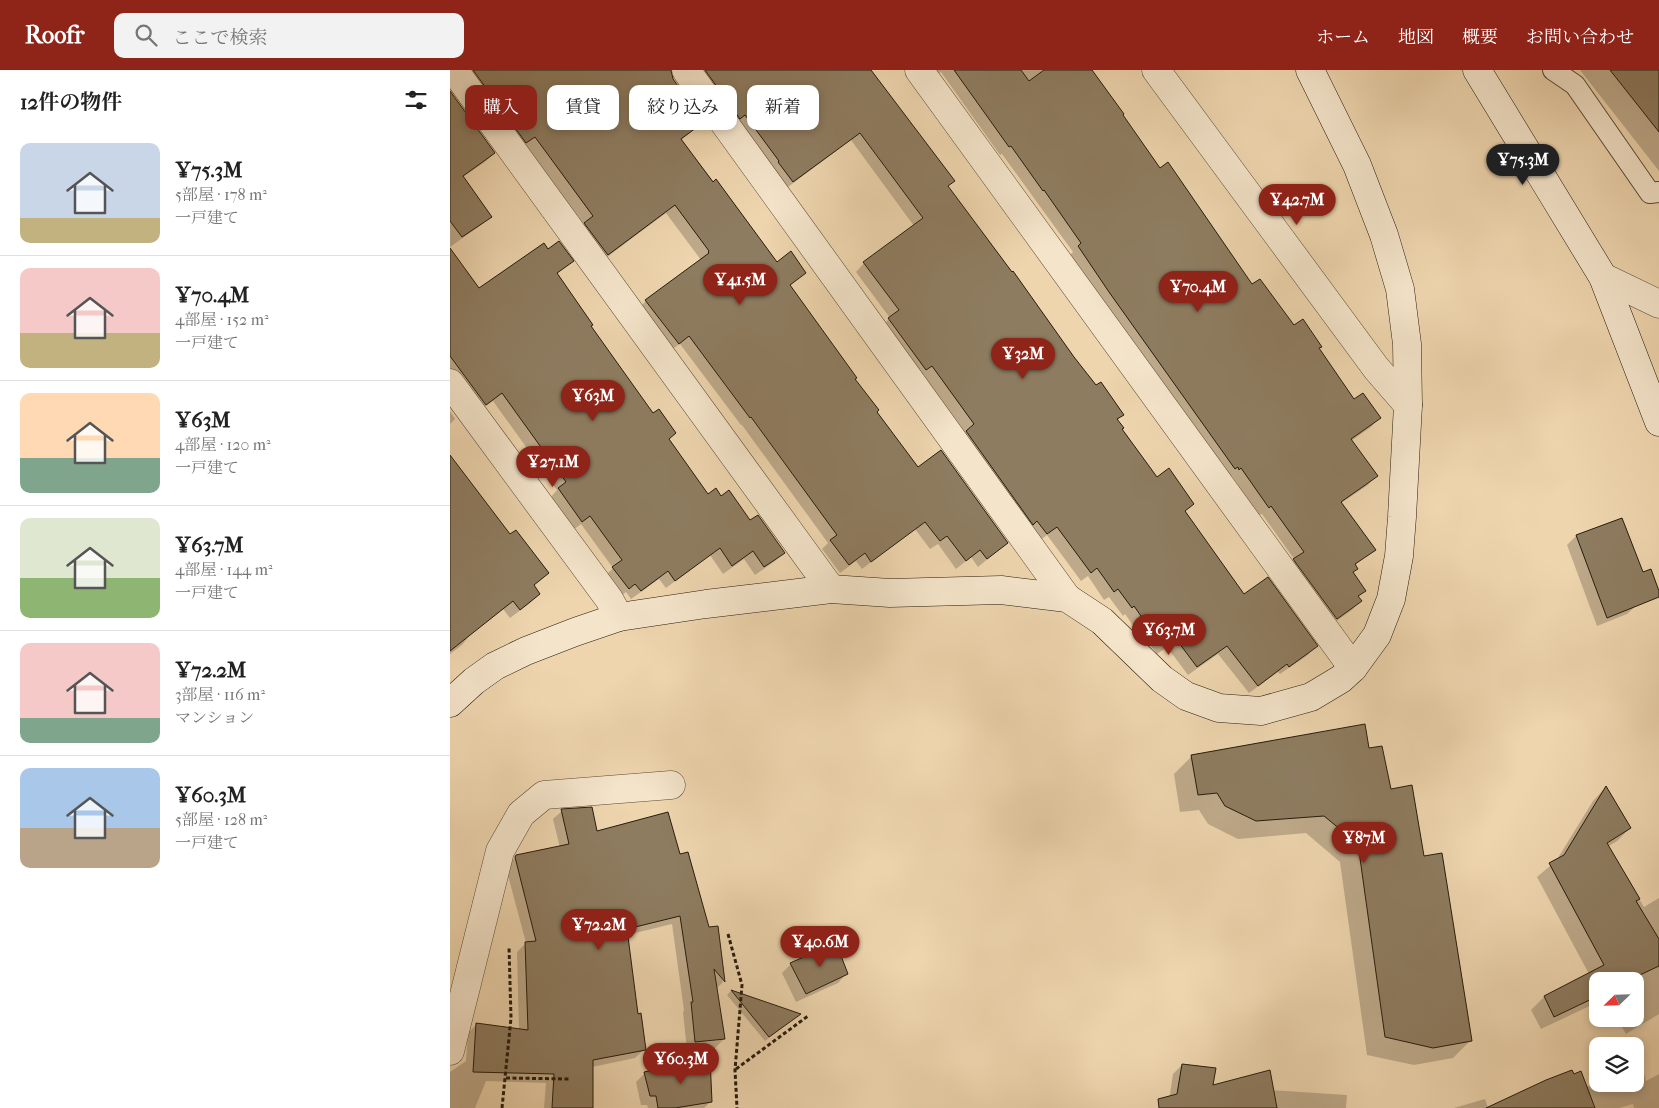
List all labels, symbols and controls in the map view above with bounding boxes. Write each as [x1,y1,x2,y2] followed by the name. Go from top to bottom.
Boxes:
[114,13,464,58] search box
[25,21,84,49] text: Roofr
[132,21,160,49] icon: search
[172,27,267,49] text: ここで検索
[1316,27,1370,48] text: ホーム
[1398,27,1434,48] text: 地図
[1462,27,1498,48] text: 概要
[1526,27,1634,48] text: お問い合わせ
[465,85,537,130] chip: 購入
[547,85,619,130] chip: 賃貸
[629,85,737,130] chip: 絞り込み
[747,85,819,130] chip: 新着
[402,86,430,114] icon: filters
[20,90,122,114] text: 12件の物件
[1482,144,1564,186] pin: ¥75.3M
[1497,150,1549,169] text: ¥75.3M
[175,158,242,182] text: ¥75.3M
[60,163,120,223] icon: home
[1256,184,1338,226] pin: ¥42.7M
[175,185,267,204] text: 5部屋 · 178 m²
[1270,190,1324,209] text: ¥42.7M
[175,208,239,227] text: 一戸建て
[699,264,781,306] pin: ¥41.5M
[714,270,766,289] text: ¥41.5M
[1157,270,1239,313] pin: ¥70.4M
[1170,277,1226,296] text: ¥70.4M
[175,283,249,307] text: ¥70.4M
[60,288,120,348] icon: home
[175,310,269,329] text: 4部屋 · 152 m²
[175,333,239,352] text: 一戸建て
[993,338,1053,380] pin: ¥32M
[1002,344,1044,363] text: ¥32M
[563,380,623,422] pin: ¥63M
[572,386,614,405] text: ¥63M
[175,408,231,432] text: ¥63M
[60,413,120,473] icon: home
[175,435,271,454] text: 4部屋 · 120 m²
[512,446,594,488] pin: ¥27.1M
[527,452,579,471] text: ¥27.1M
[175,458,239,477] text: 一戸建て
[175,533,244,557] text: ¥63.7M
[60,538,120,598] icon: home
[175,560,272,579] text: 4部屋 · 144 m²
[175,583,239,602] text: 一戸建て
[1128,614,1210,656] pin: ¥63.7M
[1143,620,1195,639] text: ¥63.7M
[175,658,246,682] text: ¥72.2M
[60,663,120,723] icon: home
[175,685,265,704] text: 3部屋 · 116 m²
[175,708,254,727] text: マンション
[175,783,246,807] text: ¥60.3M
[60,788,120,848] icon: home
[175,810,267,829] text: 5部屋 · 128 m²
[1334,822,1394,864] pin: ¥87M
[1343,828,1385,847] text: ¥87M
[175,833,239,852] text: 一戸建て
[558,908,640,951] pin: ¥72.2M
[572,915,626,934] text: ¥72.2M
[779,926,861,968] pin: ¥40.6M
[791,932,849,951] text: ¥40.6M
[1589,972,1644,1028] north arrow
[1589,972,1644,1092] map controls
[1589,1037,1644,1092] button: layers
[640,1042,722,1085] pin: ¥60.3M
[654,1049,708,1068] text: ¥60.3M

